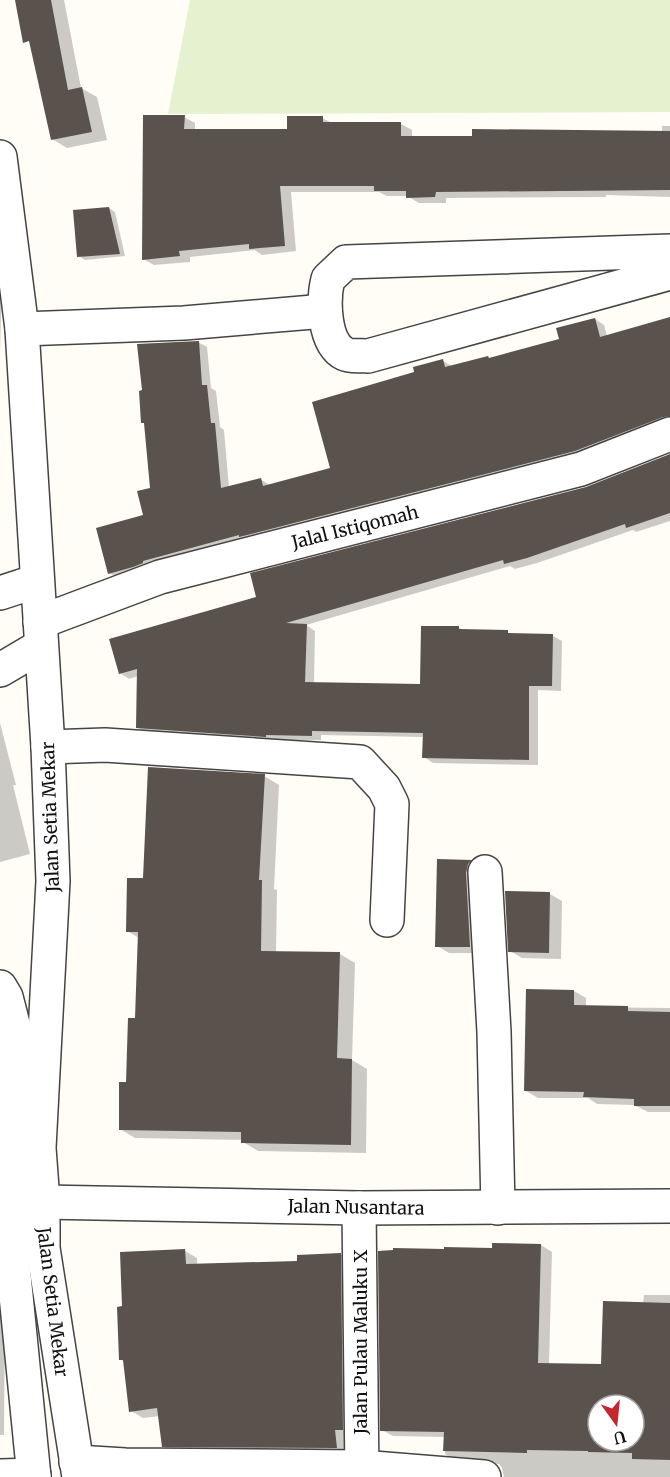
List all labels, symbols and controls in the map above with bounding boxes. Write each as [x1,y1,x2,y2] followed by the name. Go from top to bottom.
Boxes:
[288,500,421,554] street label: Jalal Istiqomah
[36,741,64,894] street label: Jalan Setia Mekar
[286,1194,425,1220] street label: Jalan Nusantara
[32,1225,74,1378] street label: Jalan Setia Mekar
[349,1250,372,1435] street label: Jalan Pulau Maluku X
[586,1393,646,1453] north arrow
[611,1426,628,1449] text: U

